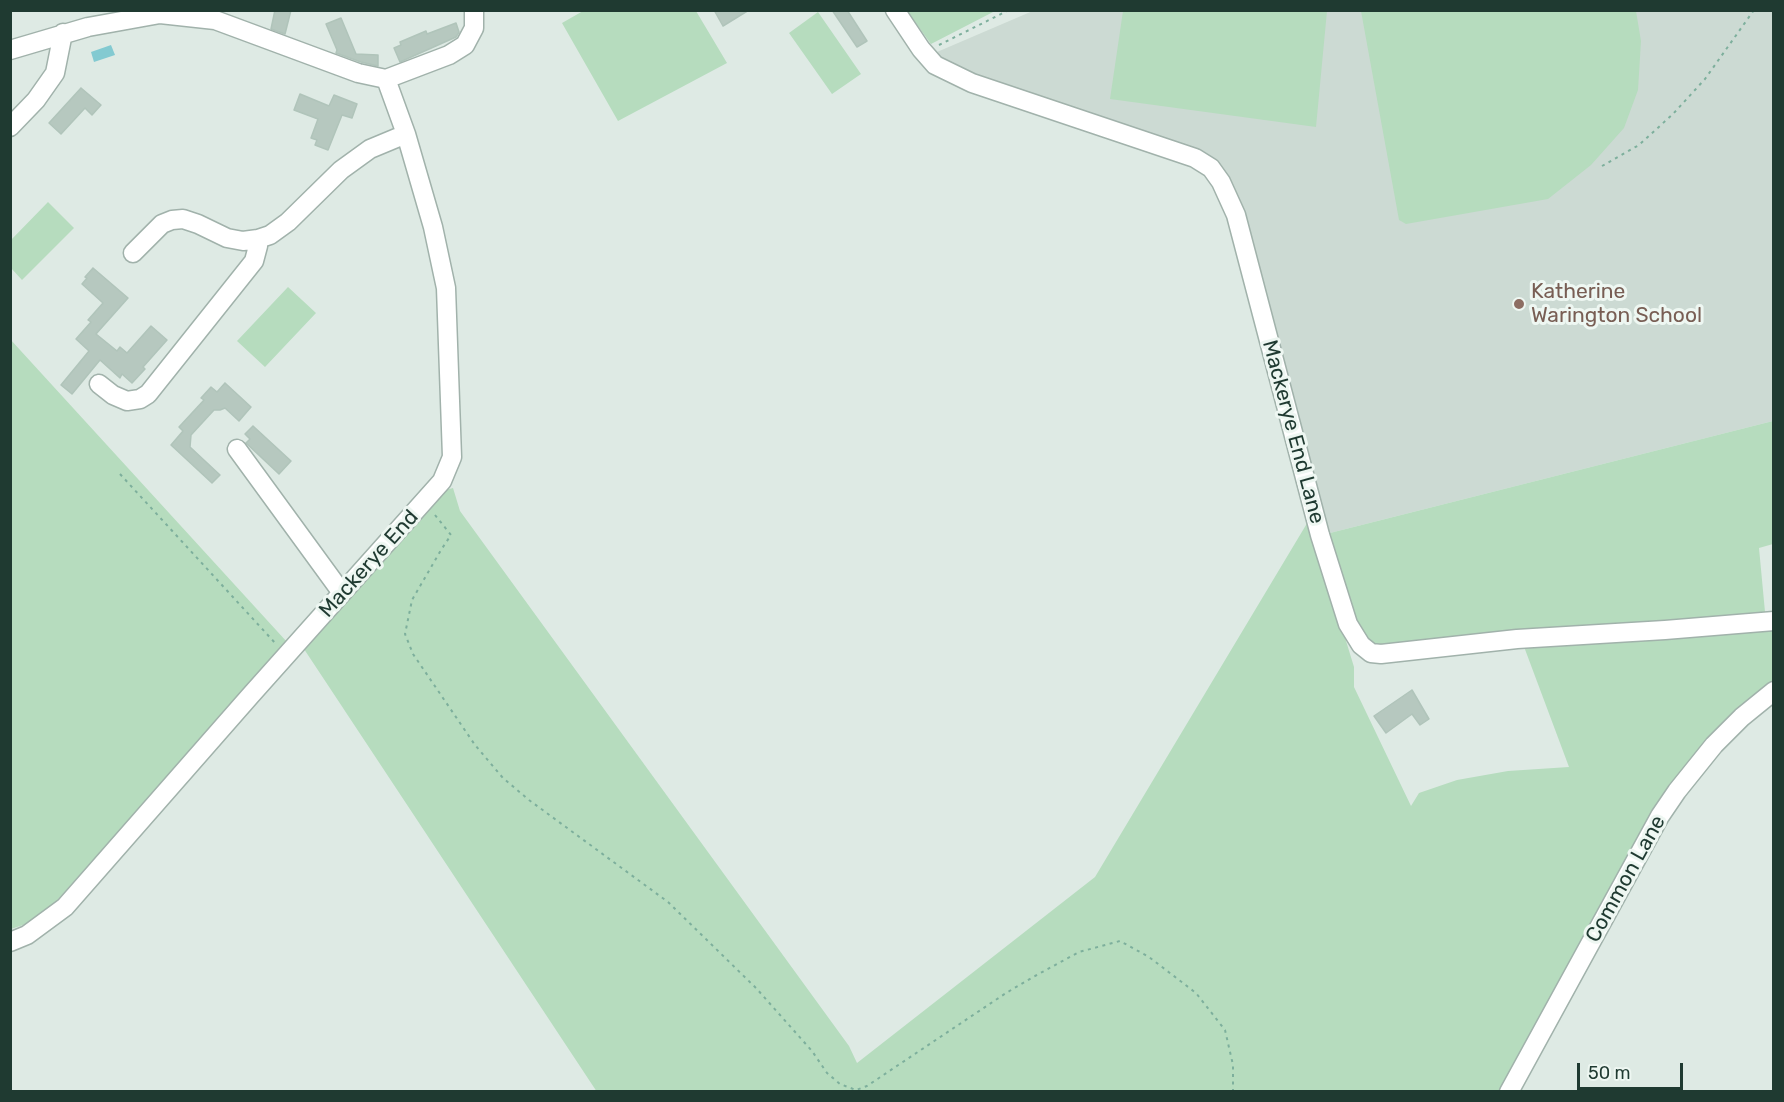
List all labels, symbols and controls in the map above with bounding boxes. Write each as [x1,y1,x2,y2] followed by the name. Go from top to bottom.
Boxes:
[1531,279,1702,329] place label: Katherine Warington School
[1512,297,1526,311] marker: Katherine Warington School
[1256,337,1330,527] street label: Mackerye End Lane
[314,505,424,623] street label: Mackerye End
[1581,811,1671,947] street label: Common Lane
[1580,1051,1686,1089] scale bar
[1588,1062,1631,1084] text: 50 m

